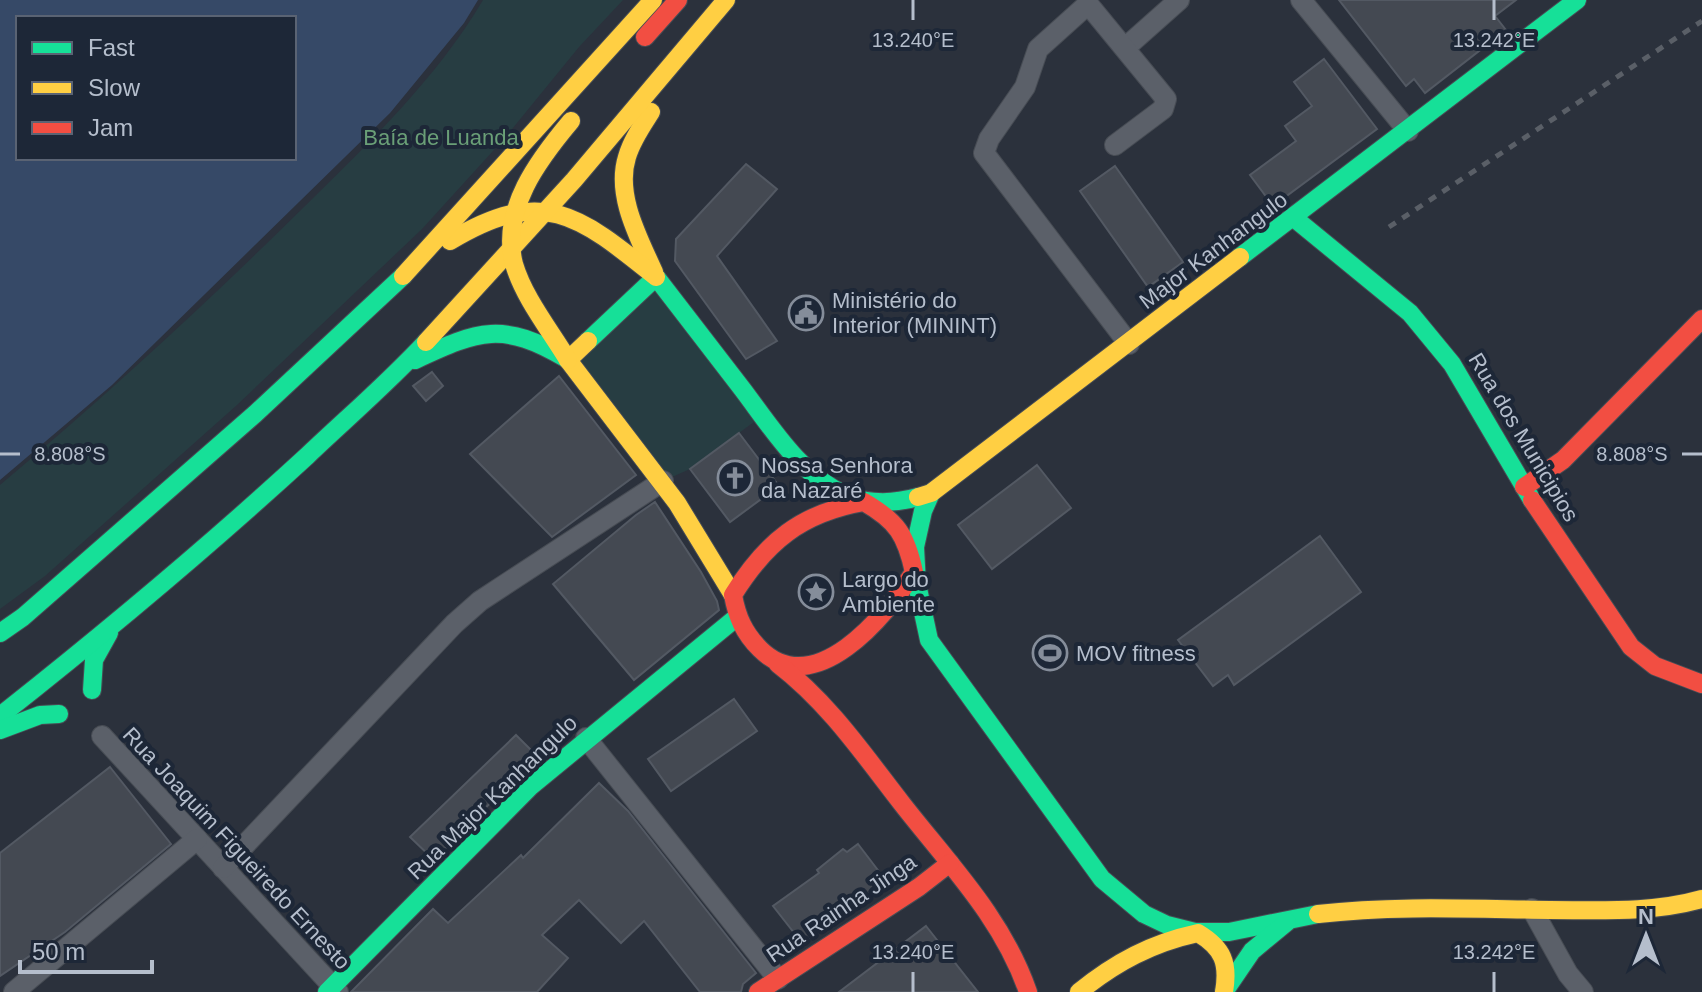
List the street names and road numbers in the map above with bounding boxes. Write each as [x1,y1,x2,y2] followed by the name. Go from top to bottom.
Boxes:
[1134,187,1292,314] street label: Major Kanhangulo
[1463,349,1584,526] street label: Rua dos Municipios
[403,710,582,885] street label: Rua Major Kanhangulo
[118,722,355,974] street label: Rua Joaquim Figueiredo Ernesto
[762,849,921,968] street label: Rua Rainha Jinga

